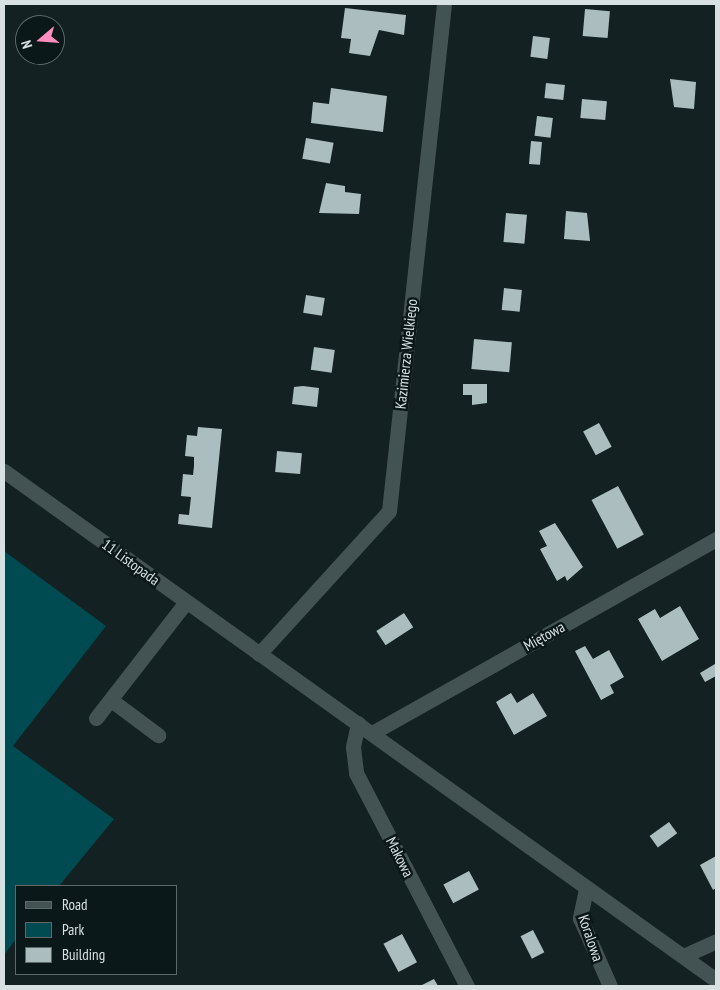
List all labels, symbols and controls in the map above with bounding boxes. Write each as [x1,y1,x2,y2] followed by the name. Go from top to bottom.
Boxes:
[15,15,65,65] north arrow
[17,38,36,51] text: N
[391,298,421,410] street label: Kazimierza Wielkiego
[99,535,163,589] street label: 11 Listopada
[520,617,568,655] street label: Miętowa
[382,834,418,880] street label: Makowa
[15,885,178,975] legend
[62,895,88,914] text: Road
[575,912,607,964] street label: Koralowa
[62,920,84,939] text: Park
[62,945,105,964] text: Building

